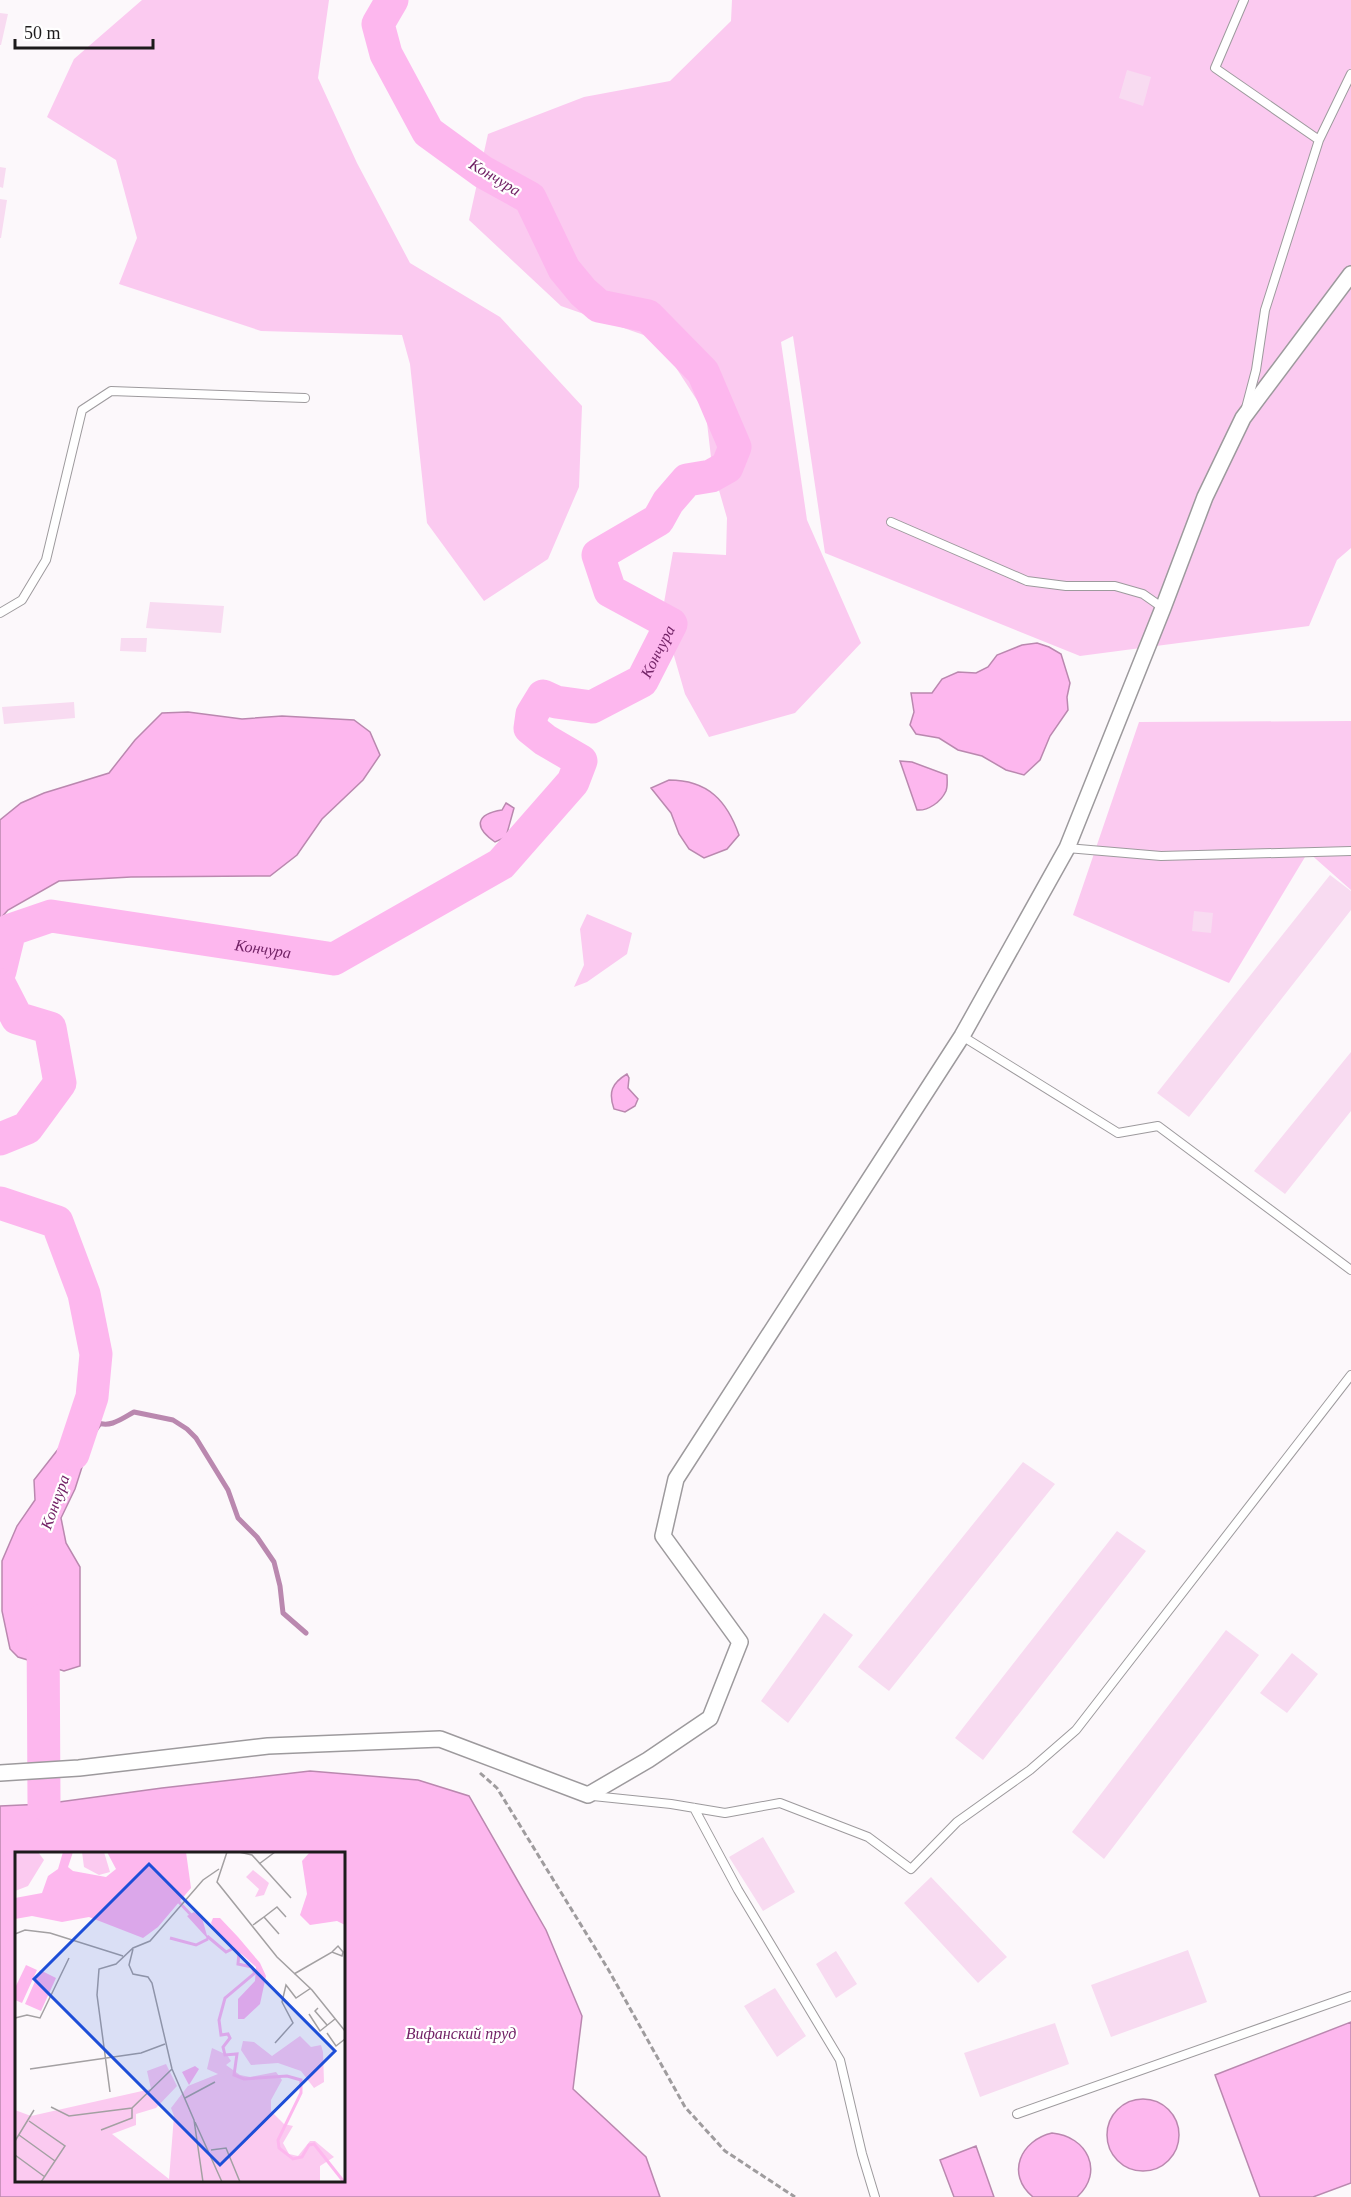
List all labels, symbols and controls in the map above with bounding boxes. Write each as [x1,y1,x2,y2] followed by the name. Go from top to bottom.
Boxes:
[15,12,153,50] scale bar
[24,23,61,43] text: 50 m
[465,155,524,200] water label: Кончура
[636,622,678,681] water label: Кончура
[233,935,292,961] water label: Кончура
[37,1473,74,1533] water label: Кончура
[15,1852,345,2182] inset map
[406,2025,516,2043] water label: Вифанский пруд

